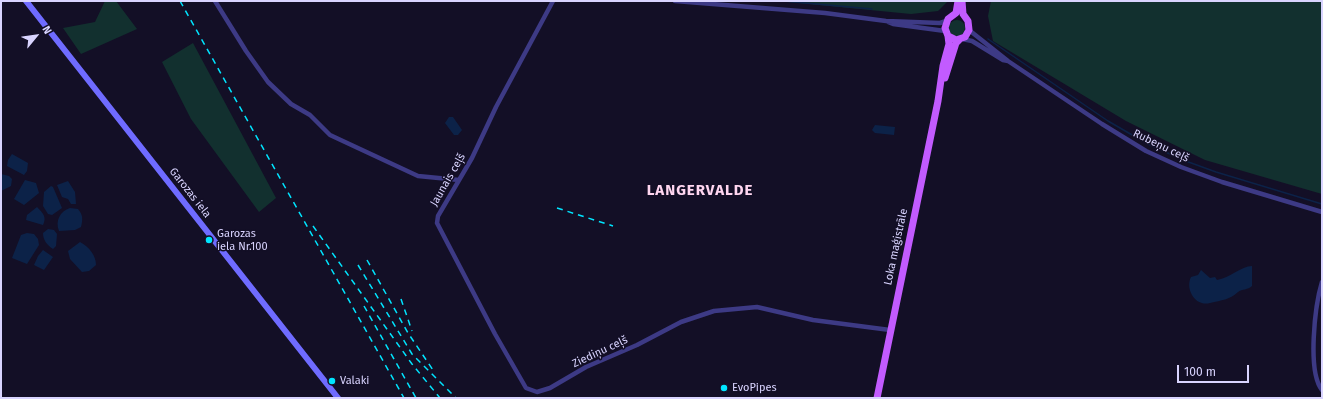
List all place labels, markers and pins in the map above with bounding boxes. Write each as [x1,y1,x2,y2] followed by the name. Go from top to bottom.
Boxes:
[217,227,268,253] place label: Garozas iela Nr.100
[204,235,214,245] marker: Garozas iela Nr.100
[340,374,369,388] place label: Valaki
[327,376,337,386] marker: Valaki
[732,381,777,395] place label: EvoPipes
[719,383,729,393] marker: EvoPipes

